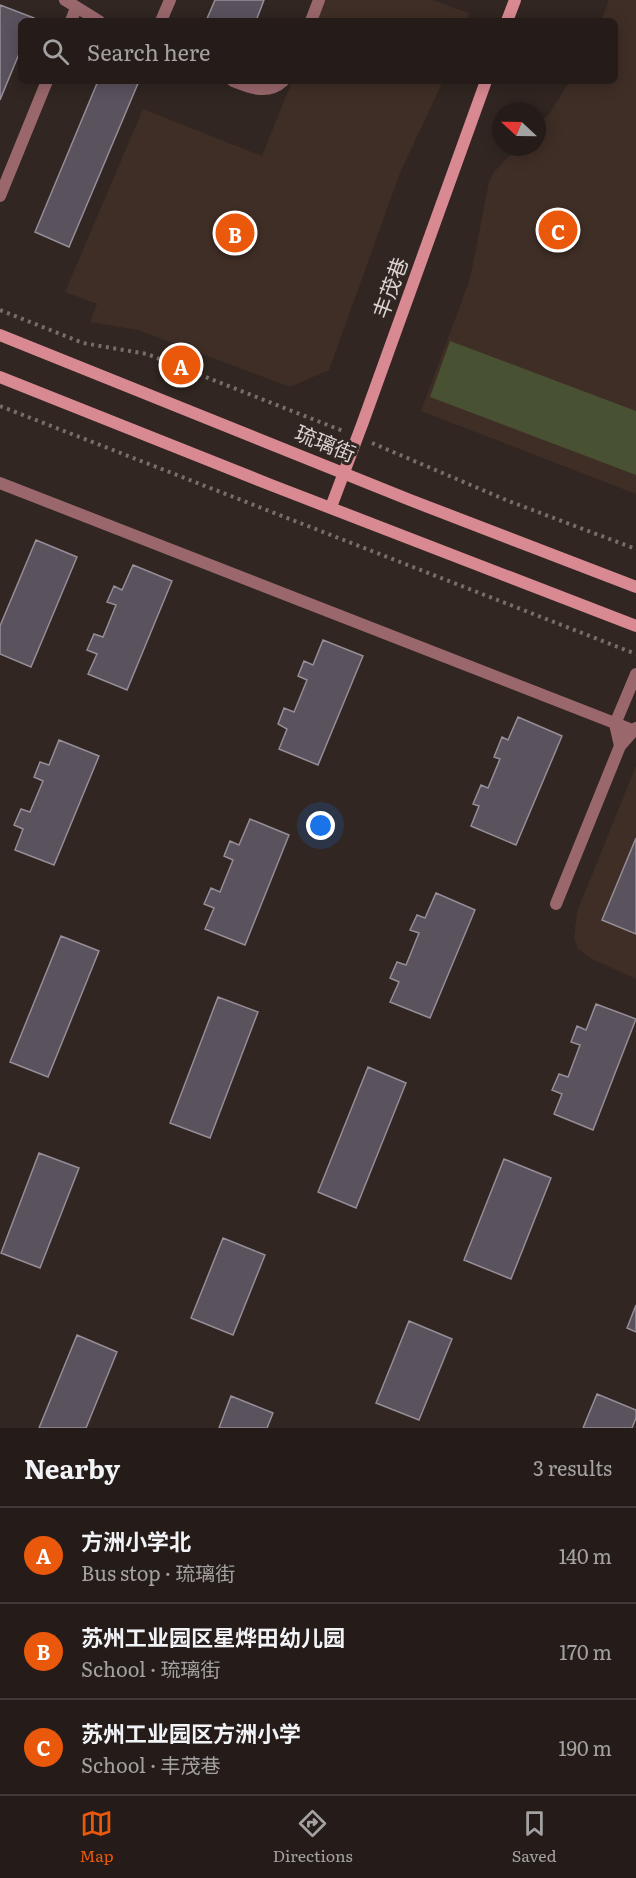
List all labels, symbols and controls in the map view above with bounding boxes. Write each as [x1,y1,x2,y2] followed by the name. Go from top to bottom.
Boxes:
[18,18,618,84] search box
[39,35,72,68] icon: search
[87,35,210,68] text: Search here
[492,102,546,156] north arrow
[538,208,578,252] pin: C
[216,210,254,256] pin: B
[363,252,414,322] street label: 丰茂巷
[162,342,201,388] pin: A
[291,416,361,468] street label: 琉璃街
[306,811,335,840] your location
[24,1448,120,1487] text: Nearby
[533,1452,612,1482] text: 3 results
[81,1524,191,1557] text: 方洲小学北
[36,1540,51,1570] text: A
[559,1540,612,1570] text: 140 m
[81,1557,235,1587] text: Bus stop · 琉璃街
[81,1620,345,1653] text: 苏州工业园区星烨田幼儿园
[37,1636,50,1666] text: B
[559,1636,612,1666] text: 170 m
[81,1653,220,1683] text: School · 琉璃街
[81,1716,301,1749] text: 苏州工业园区方洲小学
[36,1732,51,1762] text: C
[558,1732,612,1762] text: 190 m
[81,1749,220,1779] text: School · 丰茂巷
[80,1807,114,1867] tab: Map
[273,1807,353,1867] tab: Directions
[512,1807,556,1867] tab: Saved

